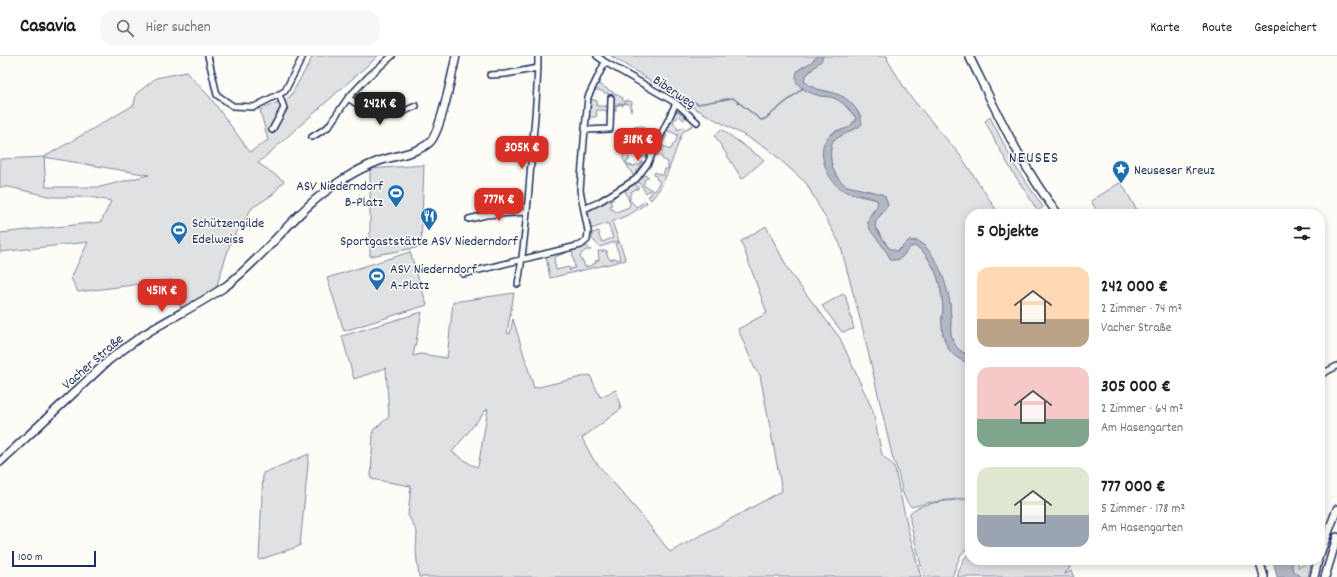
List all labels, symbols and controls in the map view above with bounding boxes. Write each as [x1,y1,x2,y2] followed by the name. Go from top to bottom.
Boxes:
[100,10,380,46] search box
[20,14,76,41] text: Casavia
[114,17,136,39] icon: search
[146,17,211,39] text: Hier suchen
[1150,18,1180,38] text: Karte
[1202,18,1232,38] text: Route
[1254,18,1317,38] text: Gespeichert
[648,71,699,114] street label: Biberweg
[347,92,413,126] pin: 242K €
[364,95,397,114] text: 242K €
[605,128,671,162] pin: 318K €
[623,131,653,150] text: 318K €
[489,136,555,170] pin: 305K €
[504,139,540,158] text: 305K €
[1009,147,1059,170] district label: NEUSES
[1111,159,1131,184] place icon: Neuseser Kreuz
[1134,161,1215,181] place label: Neuseser Kreuz
[296,177,384,213] place label: ASV Niederndorf B-Platz
[386,183,406,208] sports icon: ASV Niederndorf B-Platz
[466,188,532,222] pin: 777K €
[483,191,515,210] text: 777K €
[419,206,439,231] restaurant icon: Sportgaststätte ASV Niederndorf
[192,214,264,250] place label: Schützengilde Edelweiss
[169,220,189,245] sports icon: Schützengilde Edelweiss
[977,221,1039,245] text: 5 Objekte
[1291,222,1313,244] icon: filters
[340,232,519,252] place label: Sportgaststätte ASV Niederndorf
[390,260,478,296] place label: ASV Niederndorf A-Platz
[367,266,387,291] sports icon: ASV Niederndorf A-Platz
[1101,276,1168,300] text: 242 000 €
[129,279,195,313] pin: 451K €
[147,282,177,301] text: 451K €
[1009,283,1057,331] icon: home
[1101,300,1182,319] text: 2 Zimmer · 74 m²
[1101,319,1171,338] text: Vacher Straße
[58,330,128,395] street label: Vacher Straße
[1101,376,1171,400] text: 305 000 €
[1009,383,1057,431] icon: home
[1101,400,1184,419] text: 2 Zimmer · 64 m²
[1101,419,1183,438] text: Am Hasengarten
[1101,476,1166,500] text: 777 000 €
[1009,483,1057,531] icon: home
[1101,500,1185,519] text: 5 Zimmer · 178 m²
[1101,519,1183,538] text: Am Hasengarten
[12,549,96,568] scale bar
[18,550,42,566] text: 100 m

